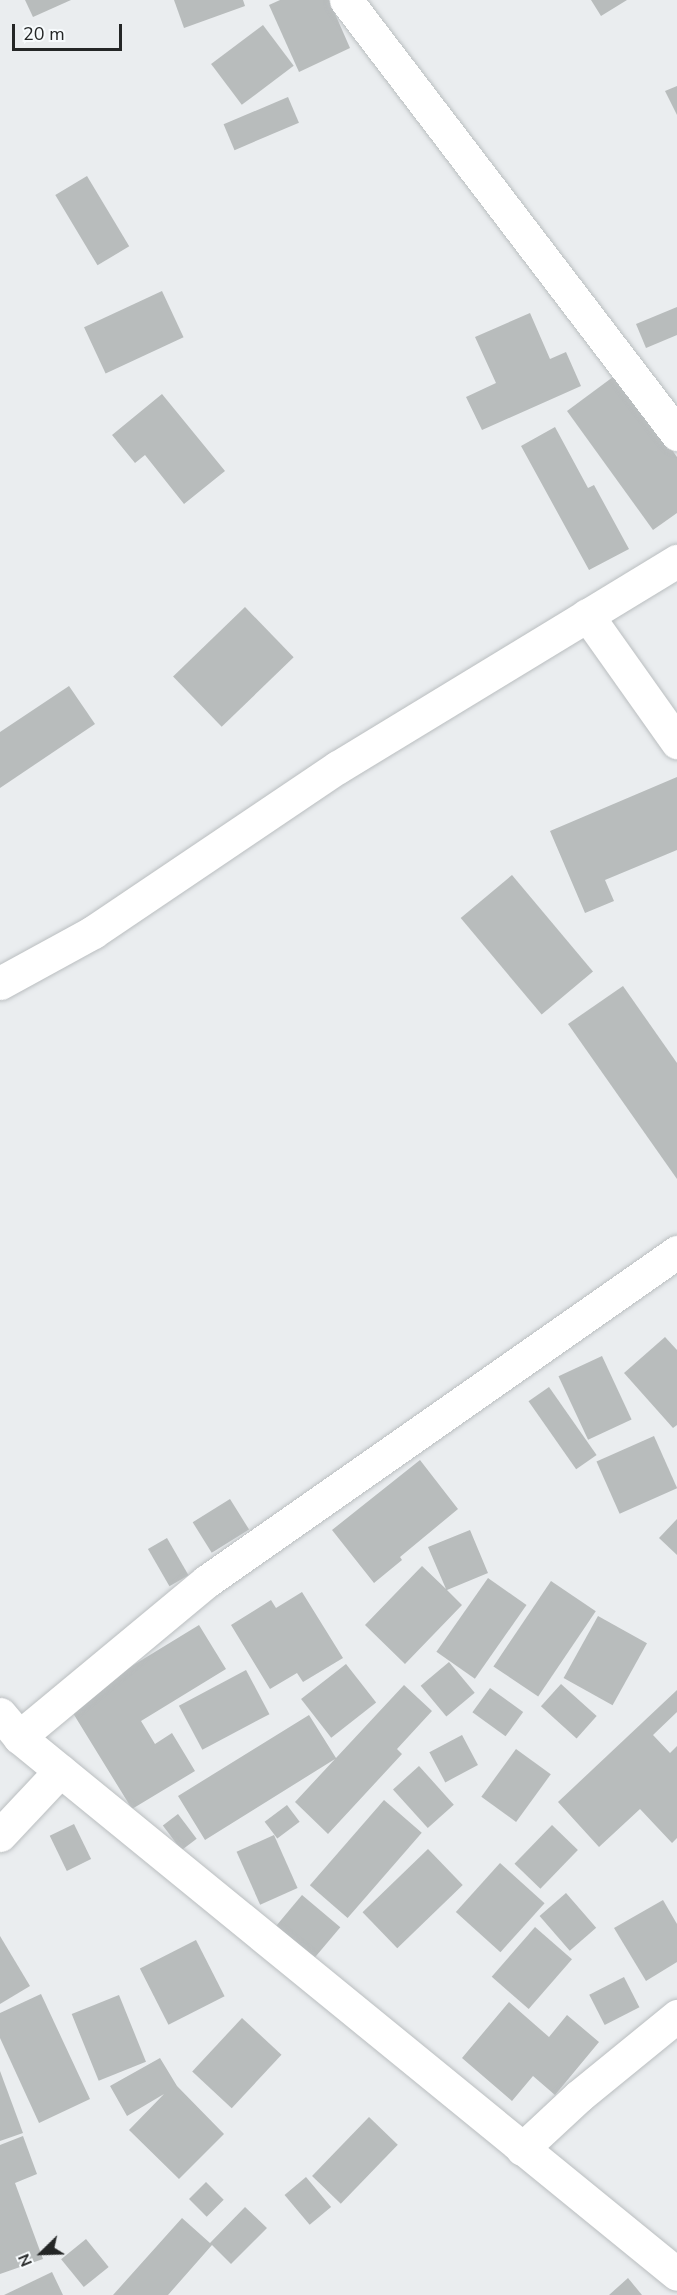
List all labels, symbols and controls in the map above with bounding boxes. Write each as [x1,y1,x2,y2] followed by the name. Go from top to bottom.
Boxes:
[15,12,124,50] scale bar
[23,22,65,46] text: 20 m
[12,2223,72,2283] north arrow
[13,2250,38,2270] text: N

